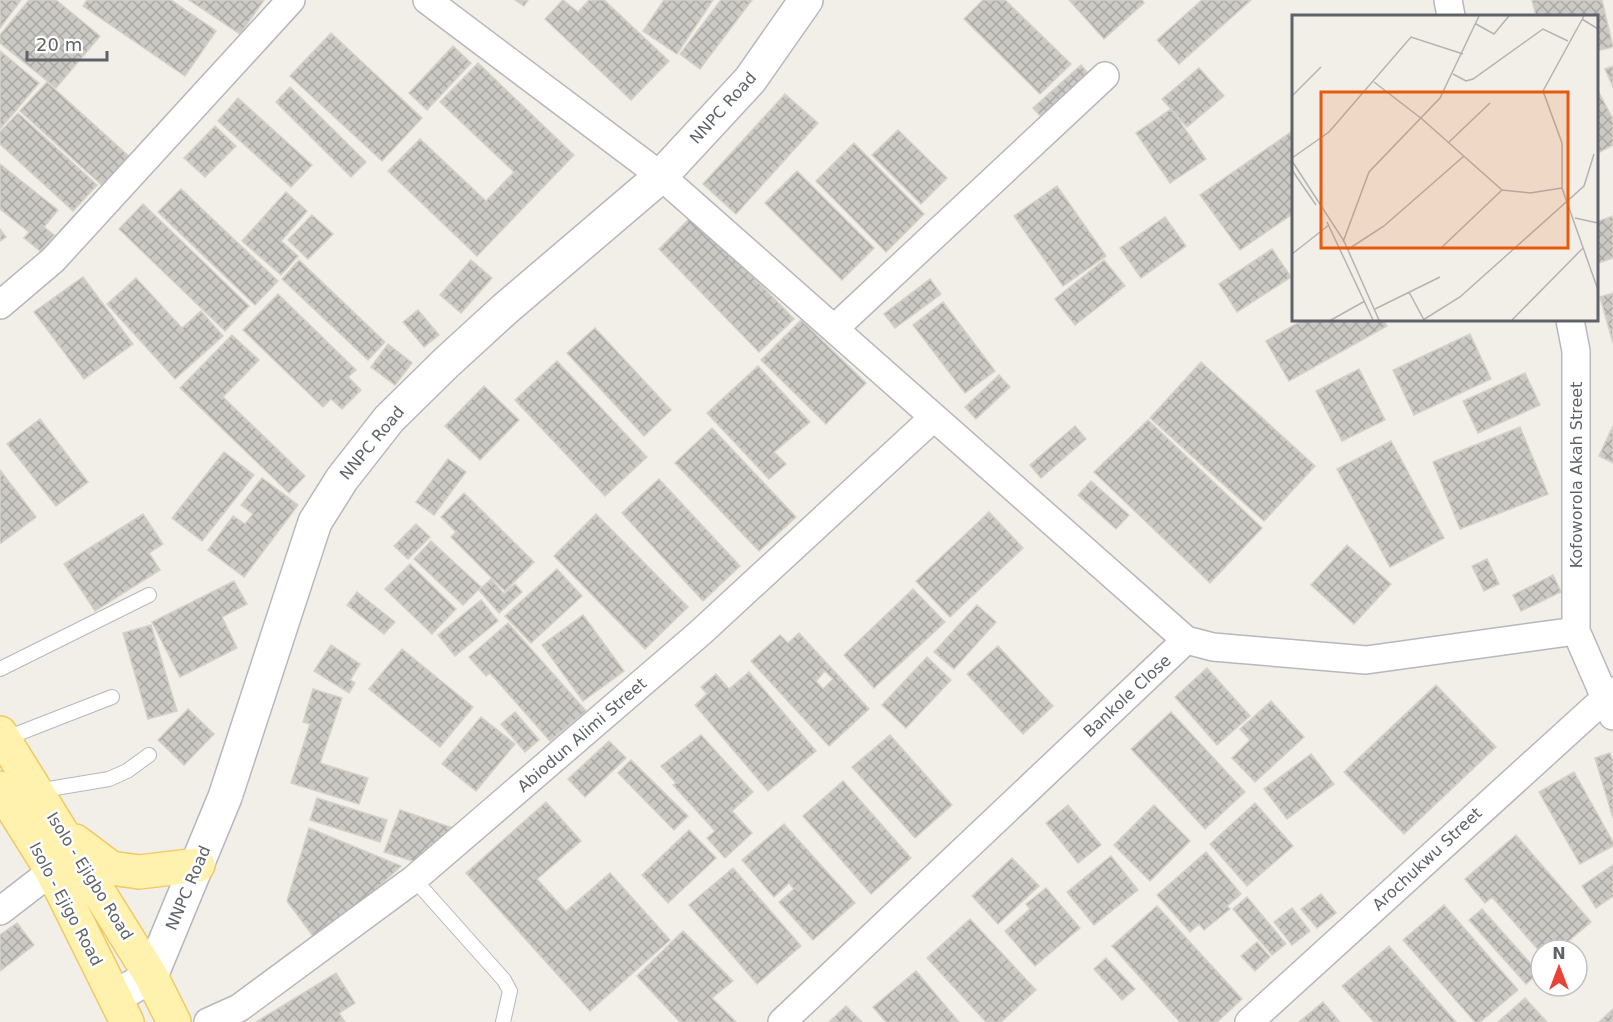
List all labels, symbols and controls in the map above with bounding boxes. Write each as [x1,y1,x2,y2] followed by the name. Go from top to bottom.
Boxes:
[1292,15,1598,321] inset map
[27,24,106,62] scale bar
[36,34,82,55] text: 20 m
[686,68,760,148] street label: NNPC Road
[1567,382,1586,568] street label: Kofoworola Akah Street
[336,402,408,484] street label: NNPC Road
[1079,651,1175,741] street label: Bankole Close
[514,674,650,796] street label: Abiodun Alimi Street
[1369,804,1485,914] street label: Arochukwu Street
[43,808,137,944] street label: Isolo - Ejigbo Road
[25,839,107,969] street label: Isolo - Ejigo Road
[162,843,214,933] street label: NNPC Road
[1529,938,1589,998] north arrow
[1552,944,1566,963] text: N

